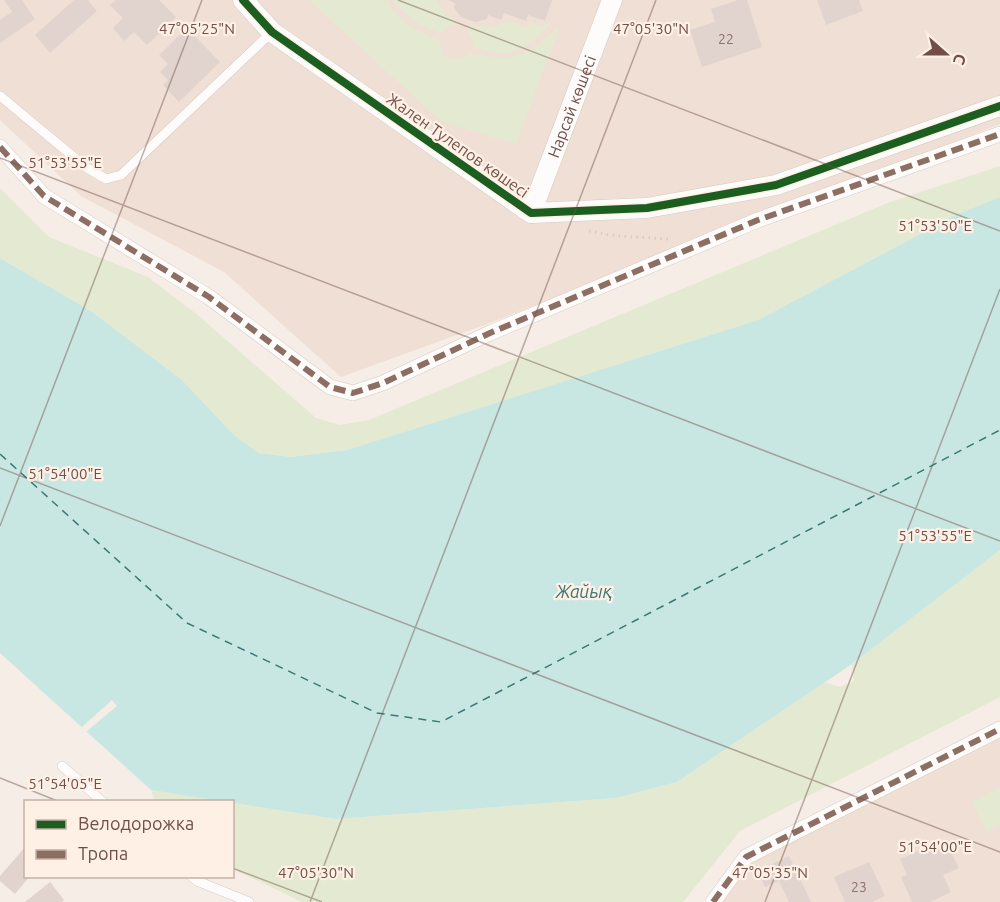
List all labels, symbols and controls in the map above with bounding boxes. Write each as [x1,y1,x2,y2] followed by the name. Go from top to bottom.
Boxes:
[159,20,235,37] text: 47°05'25"N
[613,20,689,37] text: 47°05'30"N
[916,24,976,84] north arrow
[718,31,734,47] house number: 22
[950,51,970,67] text: С
[544,53,599,160] street label: Нарсай көшесі
[384,89,532,201] street label: Жален Тулепов көшесі
[28,154,102,171] text: 51°53'55"E
[898,217,972,234] text: 51°53'50"E
[28,465,102,482] text: 51°54'00"E
[898,527,972,544] text: 51°53'55"E
[555,581,613,601] water label: Жайық
[28,775,102,792] text: 51°54'05"E
[24,800,234,878] legend
[78,813,194,833] text: Велодорожка
[898,838,972,855] text: 51°54'00"E
[78,843,128,863] text: Тропа
[278,864,354,881] text: 47°05'30"N
[732,864,808,881] text: 47°05'35"N
[851,879,867,895] house number: 23

